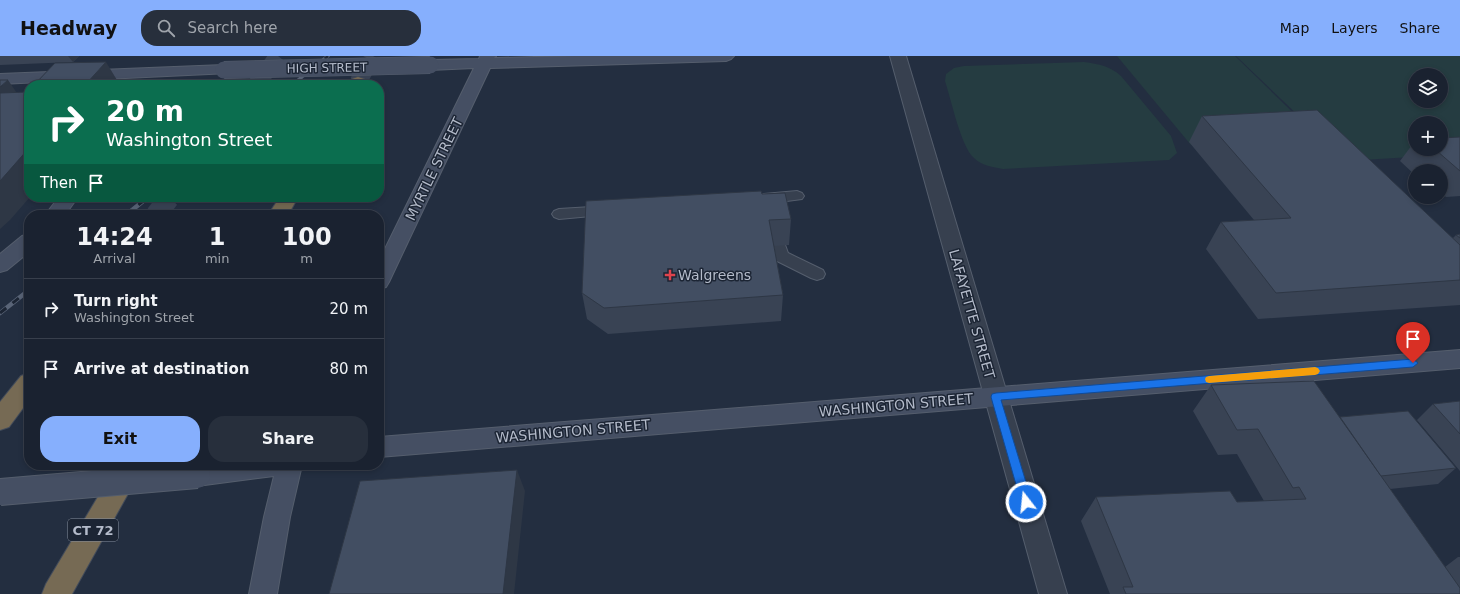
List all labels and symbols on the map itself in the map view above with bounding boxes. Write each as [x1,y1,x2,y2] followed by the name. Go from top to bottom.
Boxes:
[287,60,368,76] street label: HIGH STREET
[402,115,466,223] street label: MYRTLE STREET
[946,247,998,381] street label: LAFAYETTE STREET
[678,267,751,283] place label: Walgreens
[665,270,675,280] marker: Walgreens
[1396,322,1430,363] pin
[818,390,974,420] street label: WASHINGTON STREET
[495,416,651,446] street label: WASHINGTON STREET
[1005,481,1047,523] position arrow
[68,519,118,541] road number: CT 72

